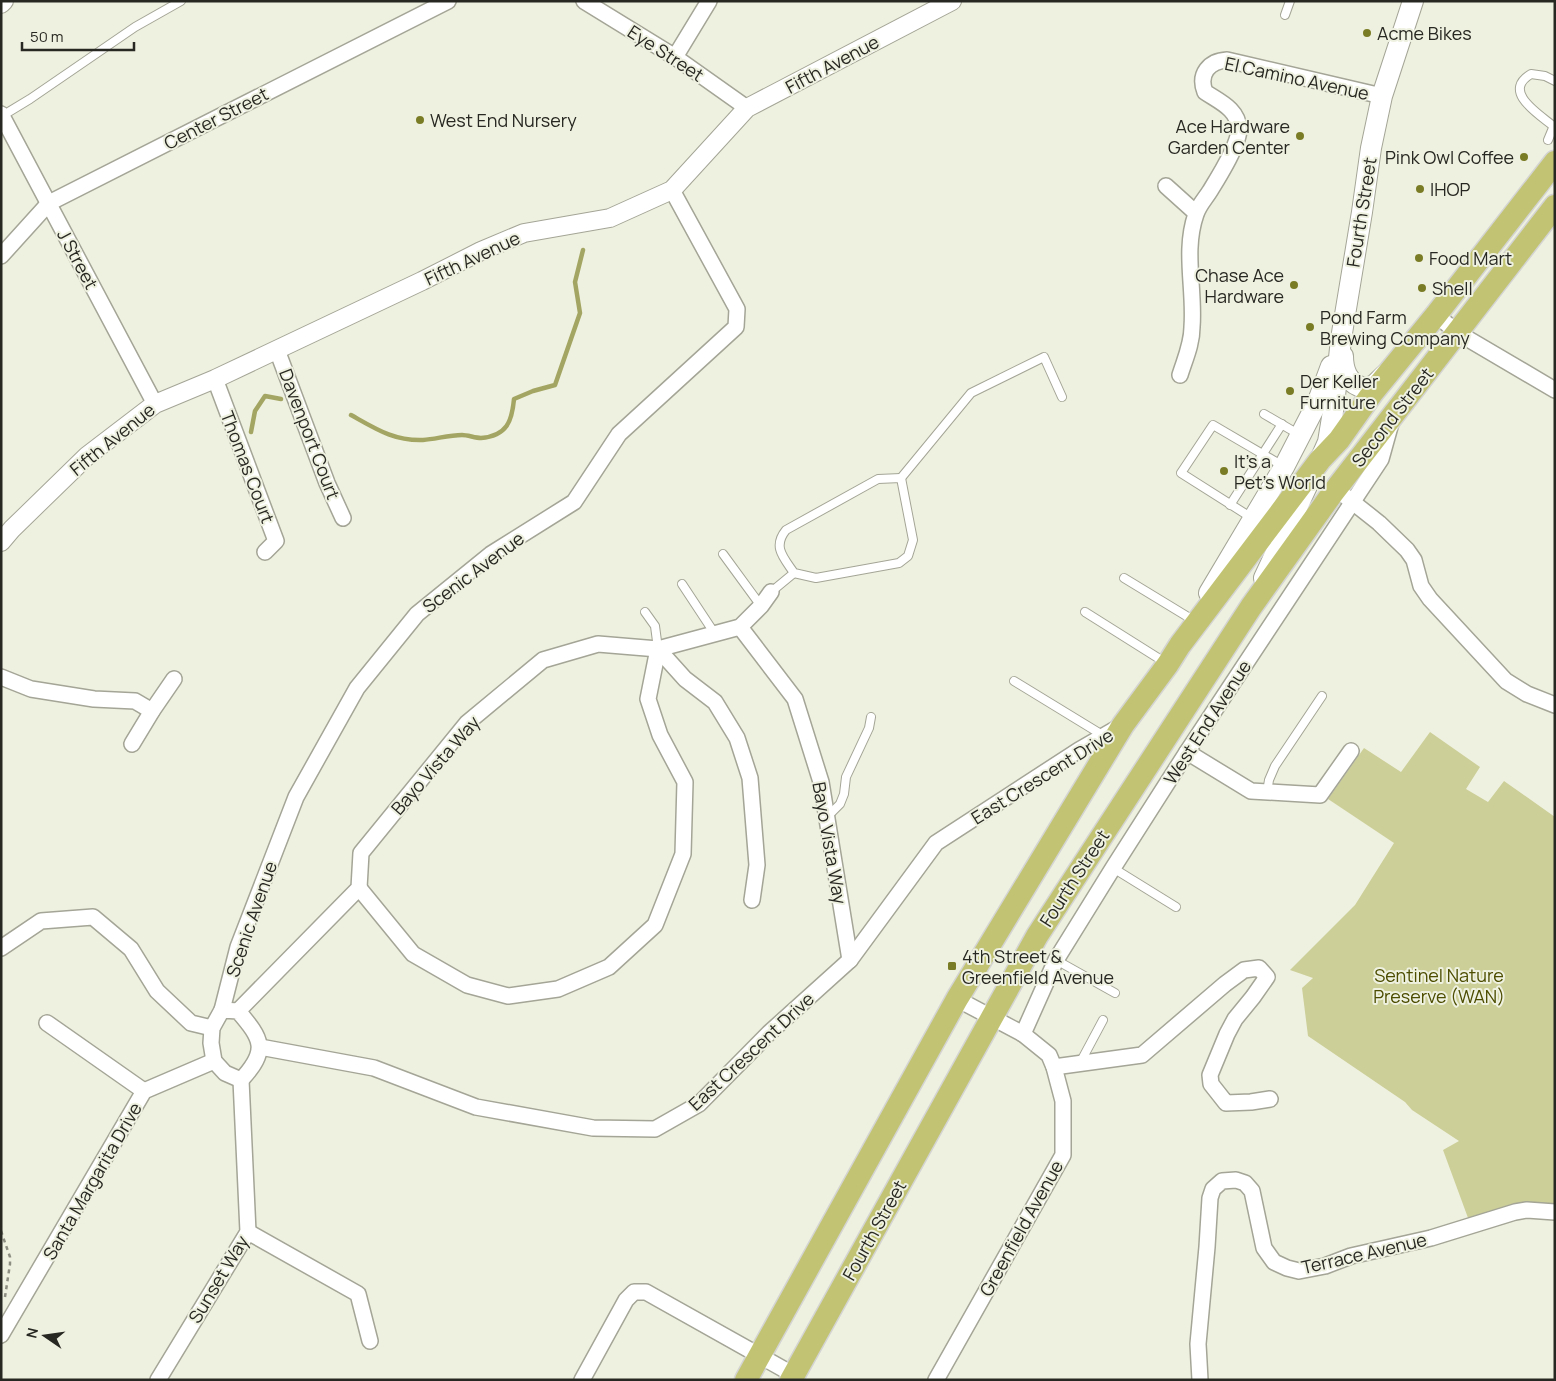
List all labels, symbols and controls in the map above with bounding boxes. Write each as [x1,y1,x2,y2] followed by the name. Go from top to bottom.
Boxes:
[623,19,709,87] street label: Eye Street
[22,20,135,52] scale bar
[1377,21,1472,45] place label: Acme Bikes
[30,26,64,47] text: 50 m
[1361,27,1373,39] marker: Acme Bikes
[781,29,883,99] street label: Fifth Avenue
[1223,51,1371,105] street label: El Camino Avenue
[160,81,272,155] street label: Center Street
[430,108,577,132] place label: West End Nursery
[414,114,426,126] marker: West End Nursery
[1168,114,1291,159] place label: Ace Hardware Garden Center
[1294,130,1306,142] marker: Ace Hardware Garden Center
[1385,145,1514,169] place label: Pink Owl Coffee
[1518,151,1530,163] marker: Pink Owl Coffee
[1340,155,1382,269] street label: Fourth Street
[1430,177,1471,201] place label: IHOP
[1414,183,1426,195] marker: IHOP
[52,225,104,293] street label: J Street
[420,225,524,291] street label: Fifth Avenue
[1429,246,1512,270] place label: Food Mart
[1413,252,1425,264] marker: Food Mart
[1195,263,1284,308] place label: Chase Ace Hardware
[1432,276,1473,300] place label: Shell
[1288,279,1300,291] marker: Chase Ace Hardware
[1416,282,1428,294] marker: Shell
[1320,305,1470,350] place label: Pond Farm Brewing Company
[1304,321,1316,333] marker: Pond Farm Brewing Company
[1346,362,1438,472] street label: Second Street
[274,365,346,503] street label: Davenport Court
[1300,369,1379,414] place label: Der Keller Furniture
[1284,385,1296,397] marker: Der Keller Furniture
[65,397,159,481] street label: Fifth Avenue
[216,407,280,527] street label: Thomas Court
[1234,449,1326,494] place label: It's a Pet's World
[1218,465,1230,477] marker: It's a Pet's World
[417,526,529,618] street label: Scenic Avenue
[1158,655,1256,789] street label: West End Avenue
[385,710,485,820] street label: Bayo Vista Way
[966,723,1118,829] street label: East Crescent Drive
[807,780,853,907] street label: Bayo Vista Way
[1034,825,1114,931] street label: Fourth Street
[220,858,282,980] street label: Scenic Avenue
[962,944,1114,989] place label: 4th Street & Greenfield Avenue
[946,960,958,972] marker: 4th Street & Greenfield Avenue
[1373,963,1505,1008] park label: Sentinel Nature Preserve (WAN)
[683,987,819,1115] street label: East Crescent Drive
[37,1098,147,1264] street label: Santa Margarita Drive
[974,1156,1068,1300] street label: Greenfield Avenue
[837,1176,911,1284] street label: Fourth Street
[1299,1227,1429,1279] street label: Terrace Avenue
[182,1230,254,1327] street label: Sunset Way
[20,1311,70,1361] north arrow
[21,1326,42,1340] text: N

